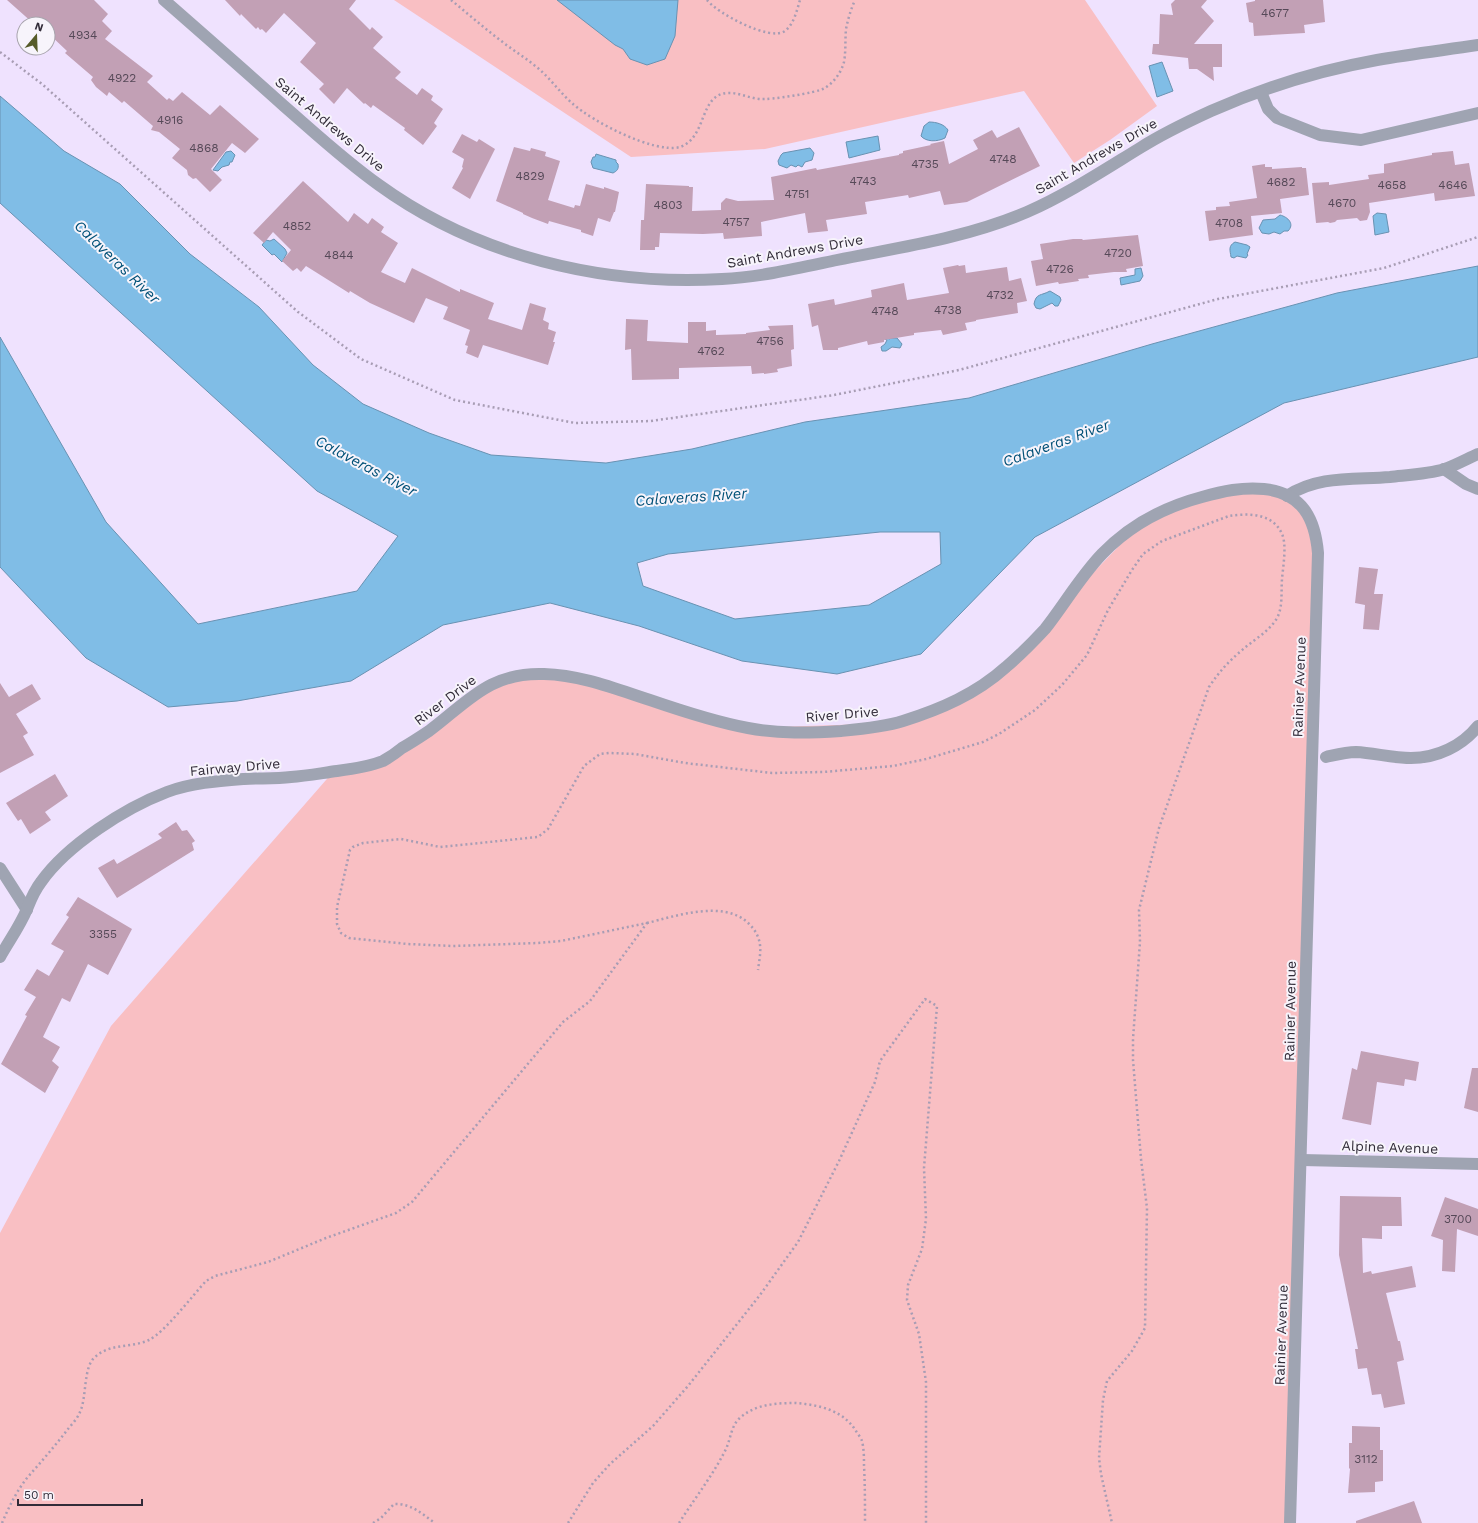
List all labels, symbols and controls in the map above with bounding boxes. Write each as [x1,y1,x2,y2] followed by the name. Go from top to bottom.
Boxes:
[1261,6,1289,20] house number: 4677
[16,16,56,56] north arrow
[33,20,45,34] text: N
[69,28,97,42] house number: 4934
[108,71,136,85] house number: 4922
[272,74,388,174] street label: Saint Andrews Drive
[157,113,183,127] house number: 4916
[1032,115,1160,197] street label: Saint Andrews Drive
[189,141,219,155] house number: 4868
[989,152,1017,166] house number: 4748
[911,157,939,171] house number: 4735
[515,169,545,183] house number: 4829
[850,174,877,188] house number: 4743
[1266,175,1296,189] house number: 4682
[1377,178,1407,192] house number: 4658
[1438,178,1468,192] house number: 4646
[784,187,810,201] house number: 4751
[1328,196,1356,210] house number: 4670
[654,198,682,212] house number: 4803
[722,215,750,229] house number: 4757
[1215,216,1243,230] house number: 4708
[70,217,164,308] water label: Calaveras River
[283,219,311,233] house number: 4852
[726,231,864,271] street label: Saint Andrews Drive
[1104,246,1132,260] house number: 4720
[324,248,354,262] house number: 4844
[1046,262,1074,276] house number: 4726
[986,288,1014,302] house number: 4732
[934,303,962,317] house number: 4738
[871,304,899,318] house number: 4748
[756,334,784,348] house number: 4756
[697,344,725,358] house number: 4762
[1000,415,1113,471] water label: Calaveras River
[312,432,421,501] water label: Calaveras River
[634,484,749,510] water label: Calaveras River
[1289,636,1309,738] street label: Rainier Avenue
[411,672,479,728] street label: River Drive
[805,703,879,725] street label: River Drive
[189,755,281,779] street label: Fairway Drive
[89,927,117,941] house number: 3355
[1281,961,1299,1061] street label: Rainier Avenue
[1341,1137,1439,1157] street label: Alpine Avenue
[1444,1212,1472,1226] house number: 3700
[1271,1284,1291,1386] street label: Rainier Avenue
[1354,1452,1378,1466] house number: 3112
[18,1481,142,1507] scale bar
[24,1488,54,1502] text: 50 m

